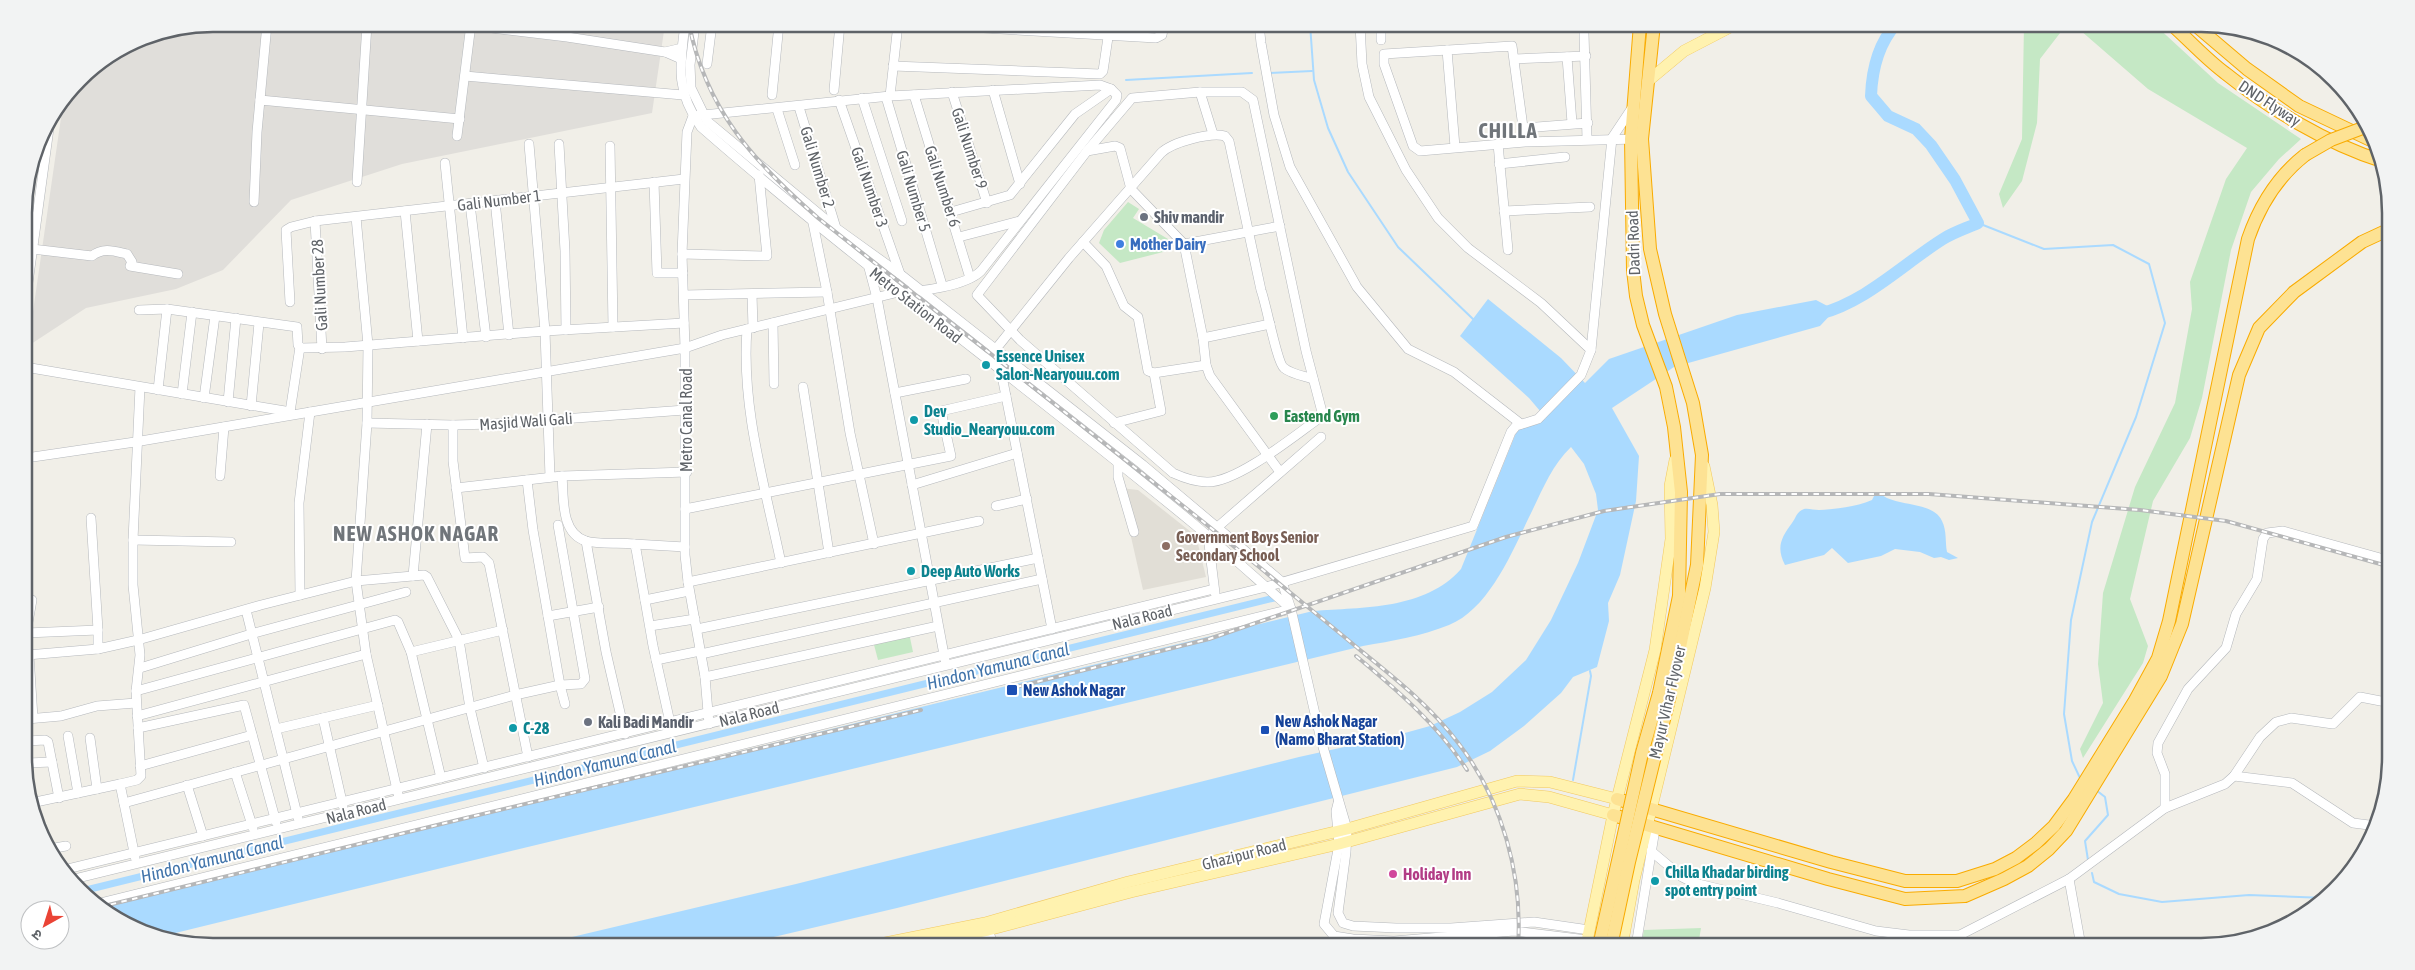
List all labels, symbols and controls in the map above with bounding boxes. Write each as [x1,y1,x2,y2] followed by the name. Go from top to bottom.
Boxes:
[2235,76,2305,131] street label: DND Flyway
[948,105,992,191] street label: Gali Number 9
[1478,118,1538,142] district label: CHILLA
[797,124,839,210] street label: Gali Number 2
[921,143,965,229] street label: Gali Number 6
[848,144,892,230] street label: Gali Number 3
[893,148,935,234] street label: Gali Number 5
[456,186,542,214] street label: Gali Number 1
[1154,208,1224,226] place label: Shiv mandir
[1623,210,1643,276] street label: Dadri Road
[1138,211,1150,223] marker: Shiv mandir
[1130,235,1207,253] place label: Mother Dairy
[1114,238,1126,250] marker: Mother Dairy
[308,239,330,331] street label: Gali Number 28
[866,263,966,347] street label: Metro Station Road
[996,347,1120,383] place label: Essence Unisex Salon-Nearyouu.com
[980,359,992,371] marker: Essence Unisex Salon-Nearyouu.com
[677,368,695,472] street label: Metro Canal Road
[924,402,1055,438] place label: Dev Studio_Nearyouu.com
[1284,407,1360,425] place label: Eastend Gym
[479,409,573,434] street label: Masjid Wali Gali
[1268,410,1280,422] marker: Eastend Gym
[908,414,920,426] marker: Dev Studio_Nearyouu.com
[333,521,499,545] district label: NEW ASHOK NAGAR
[1176,528,1319,564] place label: Government Boys Senior Secondary School
[1160,540,1172,552] marker: Government Boys Senior Secondary School
[921,562,1020,580] place label: Deep Auto Works
[905,565,917,577] marker: Deep Auto Works
[1110,601,1174,633] street label: Nala Road
[924,638,1072,694] water label: Hindon Yamuna Canal
[1645,643,1690,761] street label: Mayur Vihar Flyover
[1023,681,1125,699] place label: New Ashok Nagar
[1005,683,1019,697] marker: New Ashok Nagar
[717,698,781,730] street label: Nala Road
[1275,712,1405,748] place label: New Ashok Nagar (Namo Bharat Station)
[598,713,694,731] place label: Kali Badi Mandir
[582,716,594,728] marker: Kali Badi Mandir
[523,719,550,737] place label: C-28
[507,722,519,734] marker: C-28
[1259,724,1271,736] marker: New Ashok Nagar (Namo Bharat Station)
[531,735,679,791] water label: Hindon Yamuna Canal
[324,795,388,827] street label: Nala Road
[138,831,286,887] water label: Hindon Yamuna Canal
[1200,835,1288,874] street label: Ghazipur Road
[1665,863,1789,899] place label: Chilla Khadar birding spot entry point
[1403,865,1471,883] place label: Holiday Inn
[1387,868,1399,880] marker: Holiday Inn
[1649,875,1661,887] marker: Chilla Khadar birding spot entry point
[20,900,70,950] north arrow
[28,926,45,944] text: उ

